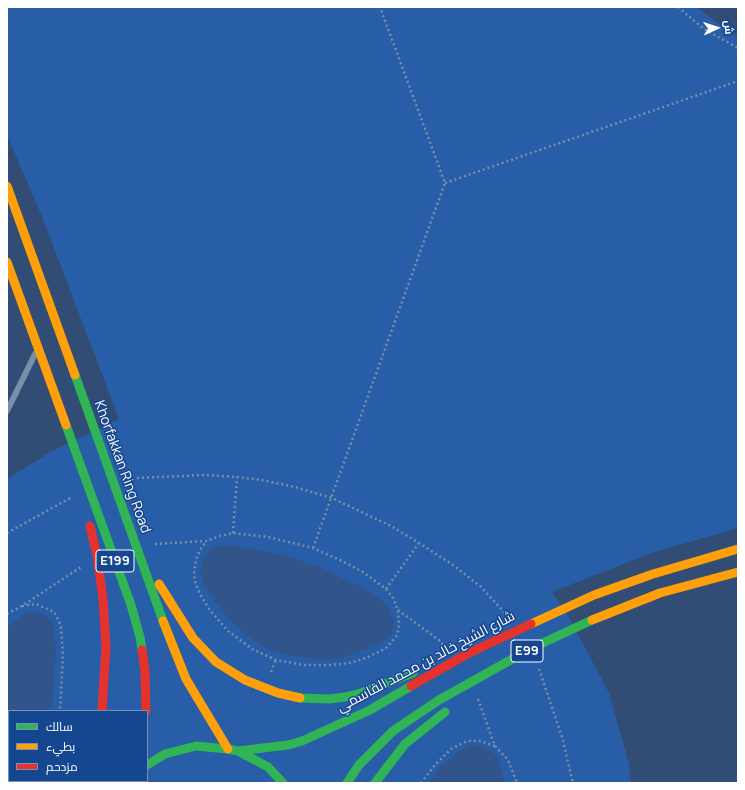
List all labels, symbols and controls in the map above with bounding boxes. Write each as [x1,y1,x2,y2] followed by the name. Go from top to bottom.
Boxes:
[697,8,737,48] north arrow
[722,20,737,35] text: ش
[90,398,154,536] street label: Khorfakkan Ring Road
[96,550,134,572] road number: E199
[334,608,518,716] street label: شارع الشيخ خالد بن محمد القاسمي
[511,640,543,662] road number: E99
[8,710,148,782] legend
[46,718,73,735] text: سالك
[46,738,75,755] text: بطيء
[46,758,78,775] text: مزدحم

